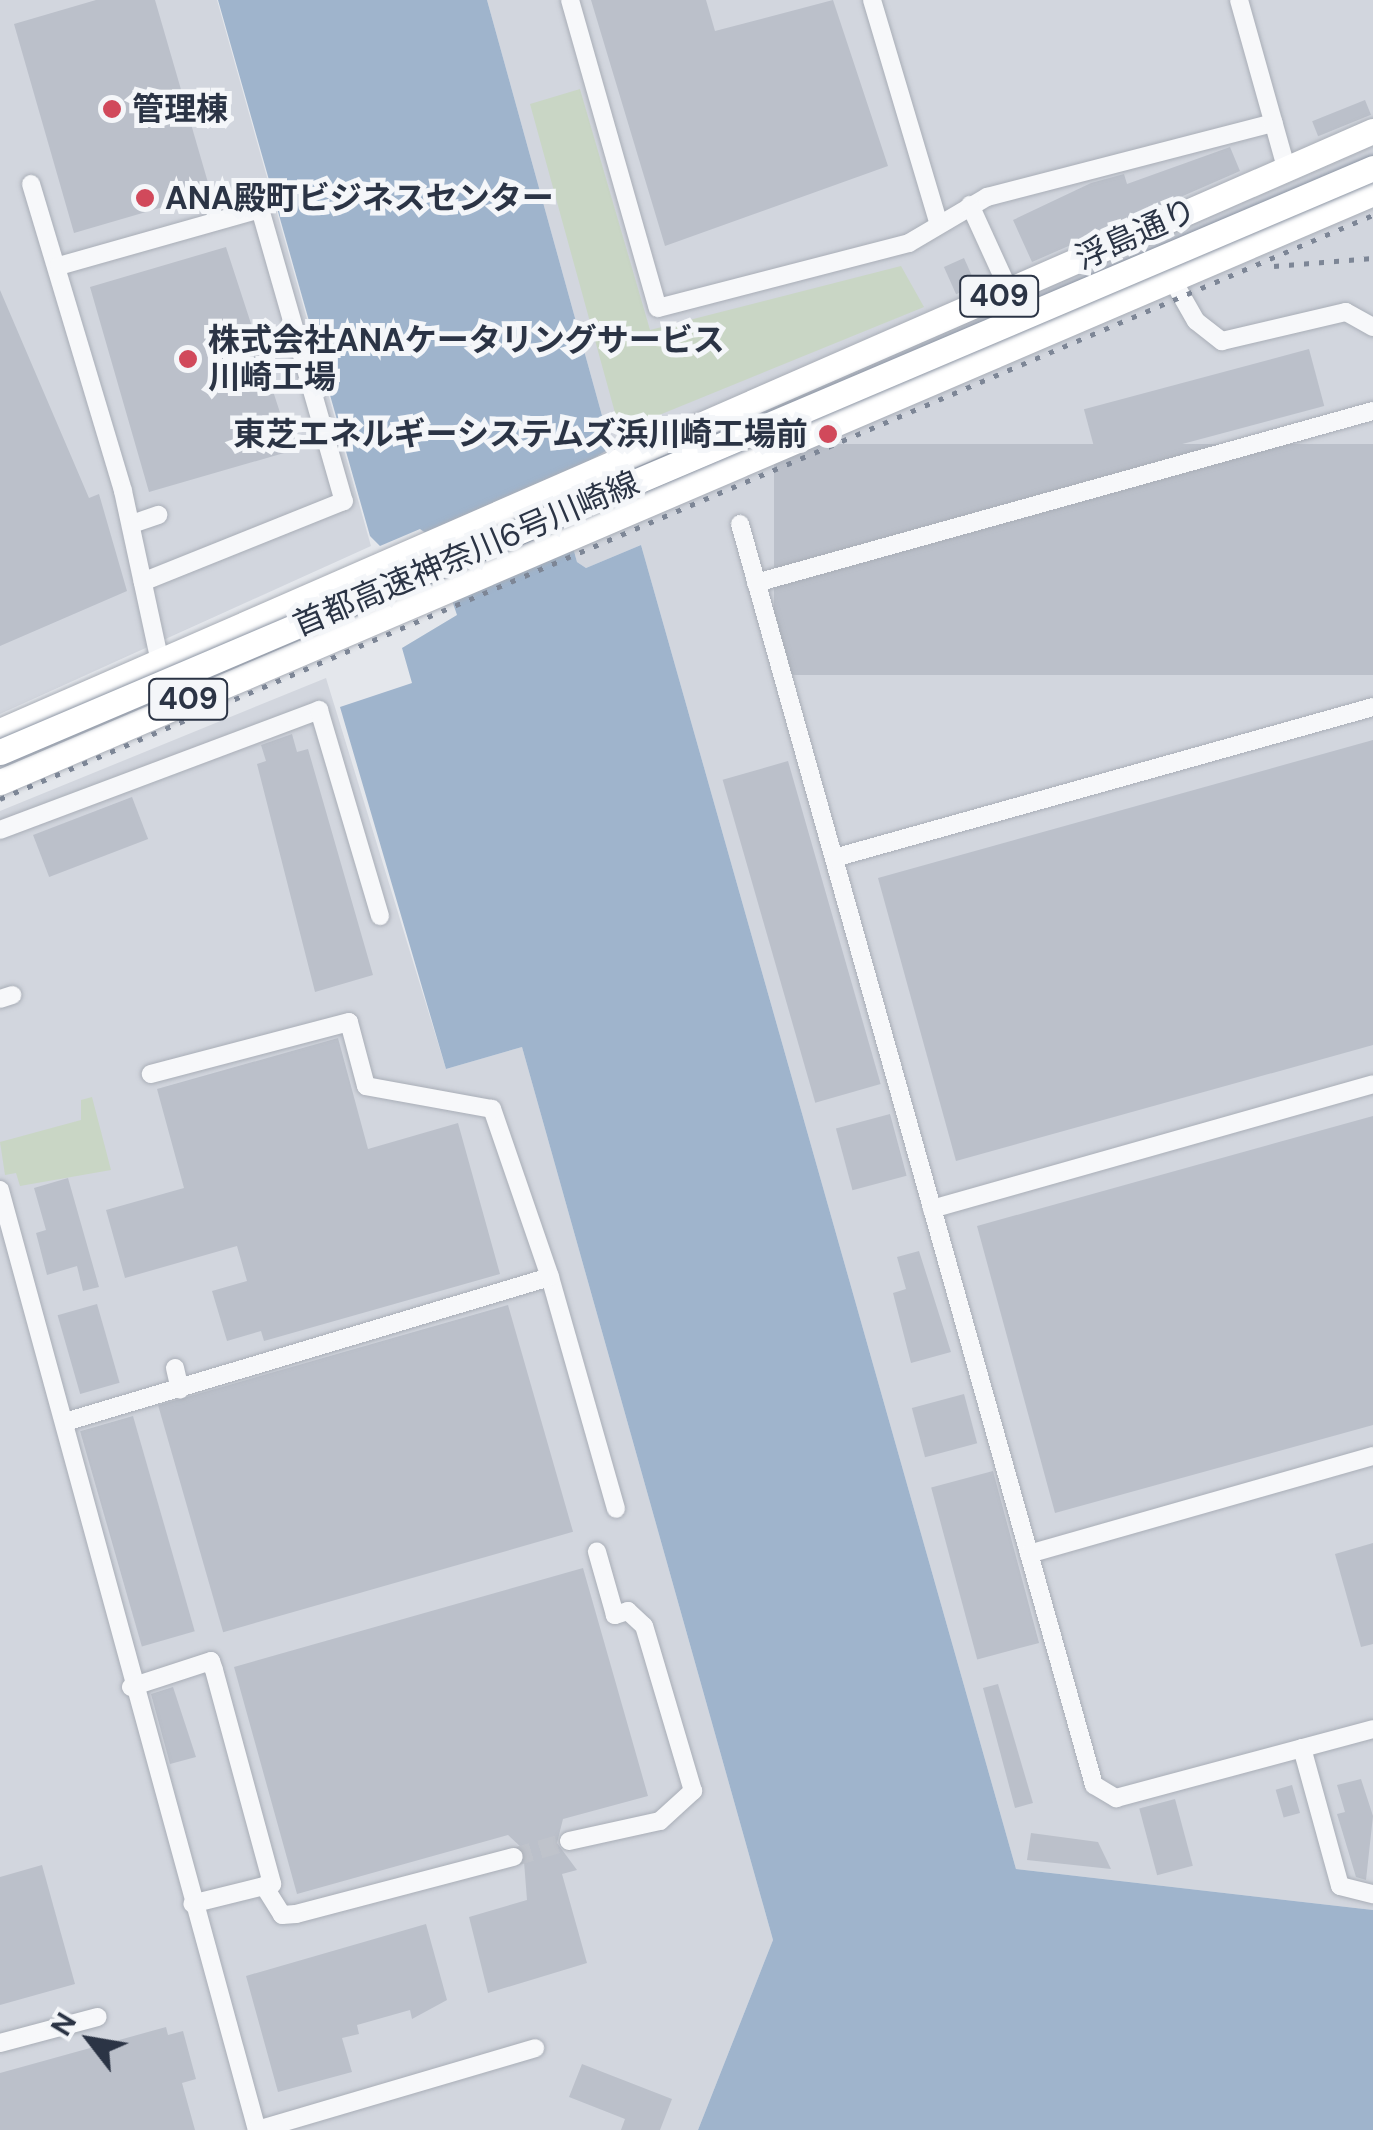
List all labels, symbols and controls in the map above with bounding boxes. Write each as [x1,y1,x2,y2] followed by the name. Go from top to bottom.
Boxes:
[132,90,228,128] place label: 管理棟
[101,98,123,120] marker: 管理棟
[165,179,554,217] place label: ANA殿町ビジネスセンター
[134,187,156,209] marker: ANA殿町ビジネスセンター
[1070,190,1202,278] street label: 浮島通り
[959,271,1039,321] road number: 409
[208,322,725,397] place label: 株式会社ANAケータリングサービス 川崎工場
[177,348,199,370] marker: 株式会社ANAケータリングサービス 川崎工場
[232,415,808,453] place label: 東芝エネルギーシステムズ浜川崎工場前
[817,423,839,445] marker: 東芝エネルギーシステムズ浜川崎工場前
[287,464,645,644] street label: 首都高速神奈川6号川崎線
[148,674,228,724] road number: 409
[40,1990,140,2090] north arrow
[43,2006,85,2043] text: N

